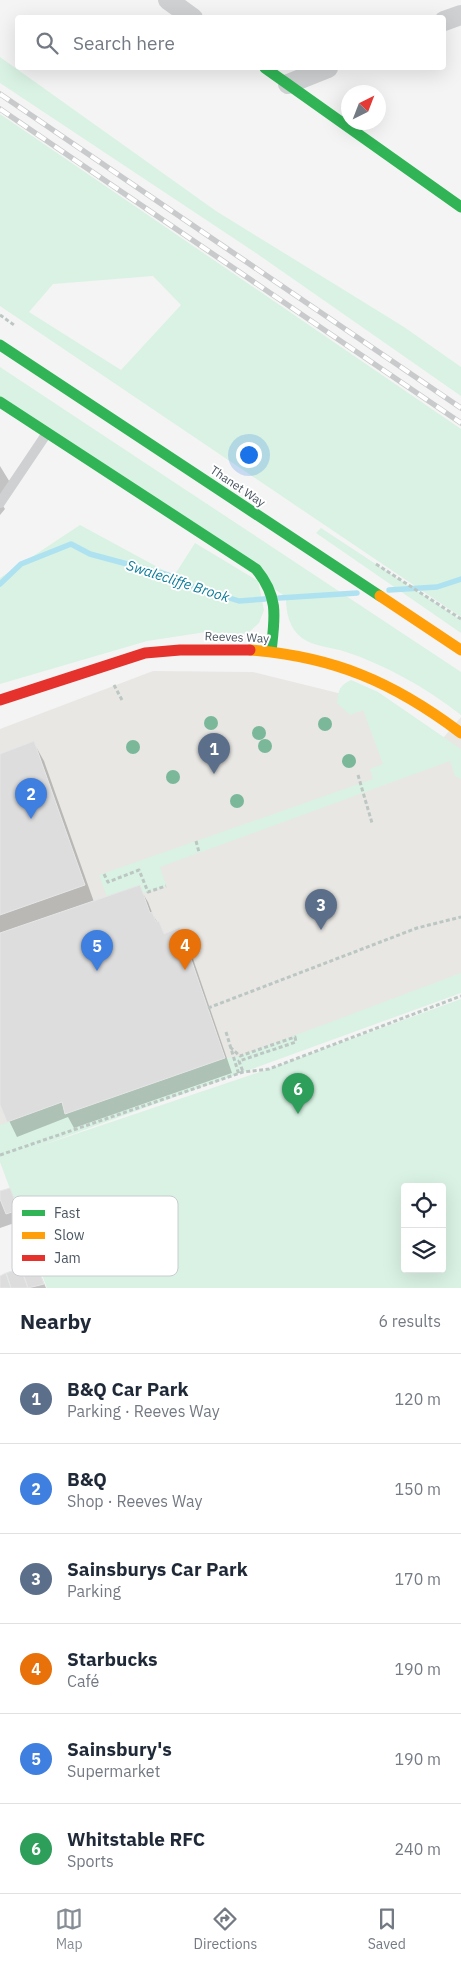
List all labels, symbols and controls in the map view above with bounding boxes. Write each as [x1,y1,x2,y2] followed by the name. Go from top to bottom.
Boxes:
[15,15,446,70] search box
[33,29,61,57] icon: search
[73,31,175,55] text: Search here
[341,85,386,130] north arrow
[236,442,262,468] your location
[208,462,268,510] street label: Thanet Way
[124,556,232,606] water label: Swalecliffe Brook
[204,628,270,646] street label: Reeves Way
[198,733,230,774] pin: 1
[15,778,47,819] pin: 2
[305,889,337,930] pin: 3
[169,929,201,970] pin: 4
[81,930,113,971] pin: 5
[282,1073,314,1114] pin: 6
[401,1183,446,1273] map controls
[401,1183,446,1228] button: locate
[12,1196,178,1276] legend
[54,1204,80,1222] text: Fast
[54,1226,85,1244] text: Slow
[401,1228,446,1273] button: layers
[54,1249,81,1267] text: Jam
[20,1307,91,1335] text: Nearby
[378,1311,441,1331] text: 6 results
[67,1377,188,1401] text: B&Q Car Park
[31,1389,41,1409] text: 1
[394,1389,441,1409] text: 120 m
[67,1401,220,1421] text: Parking · Reeves Way
[67,1467,107,1491] text: B&Q
[31,1479,41,1499] text: 2
[394,1479,441,1499] text: 150 m
[67,1491,202,1511] text: Shop · Reeves Way
[67,1557,248,1581] text: Sainsburys Car Park
[31,1569,41,1589] text: 3
[394,1569,441,1589] text: 170 m
[67,1581,121,1601] text: Parking
[67,1647,158,1671] text: Starbucks
[31,1659,41,1679] text: 4
[394,1659,441,1679] text: 190 m
[67,1671,99,1691] text: Café
[67,1737,172,1761] text: Sainsbury's
[31,1749,41,1769] text: 5
[394,1749,441,1769] text: 190 m
[67,1761,160,1781] text: Supermarket
[67,1827,205,1851] text: Whitstable RFC
[31,1839,41,1859] text: 6
[394,1839,441,1859] text: 240 m
[67,1851,114,1871] text: Sports
[55,1905,83,1953] tab: Map
[194,1905,257,1953] tab: Directions
[368,1905,406,1953] tab: Saved

